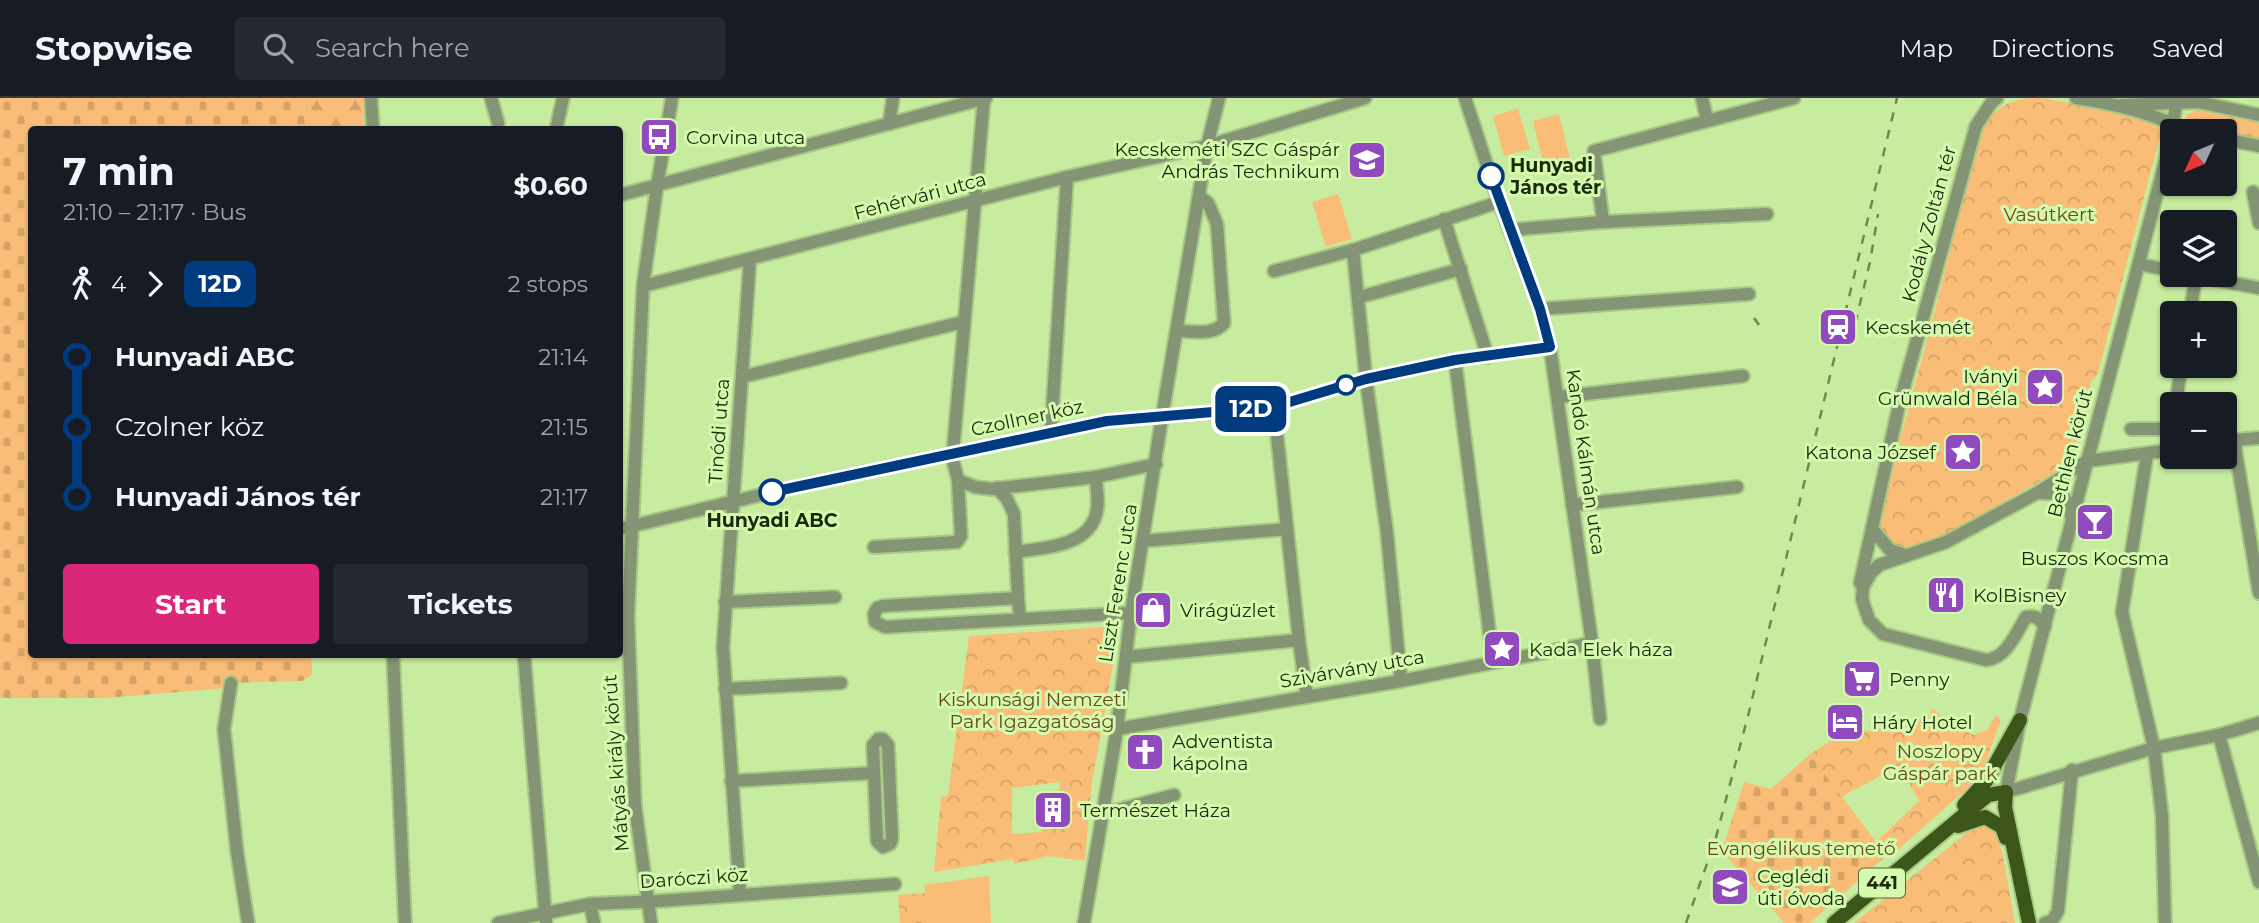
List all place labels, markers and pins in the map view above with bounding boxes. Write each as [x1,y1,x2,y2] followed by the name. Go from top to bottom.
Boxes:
[638,116,680,158] bus stop icon: Corvina utca
[686,126,805,149] place label: Corvina utca
[1114,138,1340,183] place label: Kecskeméti SZC Gáspár András Technikum
[1346,139,1388,181] school or university icon: Kecskeméti SZC Gáspár András Technikum
[1509,154,1601,199] place label: Hunyadi János tér
[1478,163,1504,189] marker: Hunyadi János tér
[1817,306,1859,348] station icon: Kecskemét
[1865,316,1972,339] place label: Kecskemét
[1878,365,2018,410] place label: Iványi Grünwald Béla
[2024,366,2066,408] place icon: Iványi Grünwald Béla
[1336,375,1356,395] unlabelled marker
[1942,431,1984,473] place icon: Katona József
[1805,441,1938,464] place label: Katona József
[759,479,785,505] marker: Hunyadi ABC
[2074,501,2116,543] bar icon: Buszos Kocsma
[706,509,838,532] place label: Hunyadi ABC
[2021,547,2169,570] place label: Buszos Kocsma
[1925,574,1967,616] restaurant icon: KolBisney
[1973,584,2067,607] place label: KolBisney
[1132,589,1174,631] shop icon: Virágüzlet
[1180,599,1276,622] place label: Virágüzlet
[1481,628,1523,670] place icon: Kada Elek háza
[1529,638,1673,661] place label: Kada Elek háza
[1841,658,1883,700] supermarket icon: Penny
[1889,668,1950,691] place label: Penny
[1824,701,1866,743] hotel icon: Háry Hotel
[1872,711,1973,734] place label: Háry Hotel
[1172,730,1273,775] place label: Adventista kápolna
[1124,731,1166,773] church icon: Adventista kápolna
[1032,789,1074,831] building icon: Természet Háza
[1080,799,1231,822] place label: Természet Háza
[1757,865,1845,910] place label: Ceglédi úti óvoda
[1709,866,1751,908] school or university icon: Ceglédi úti óvoda

